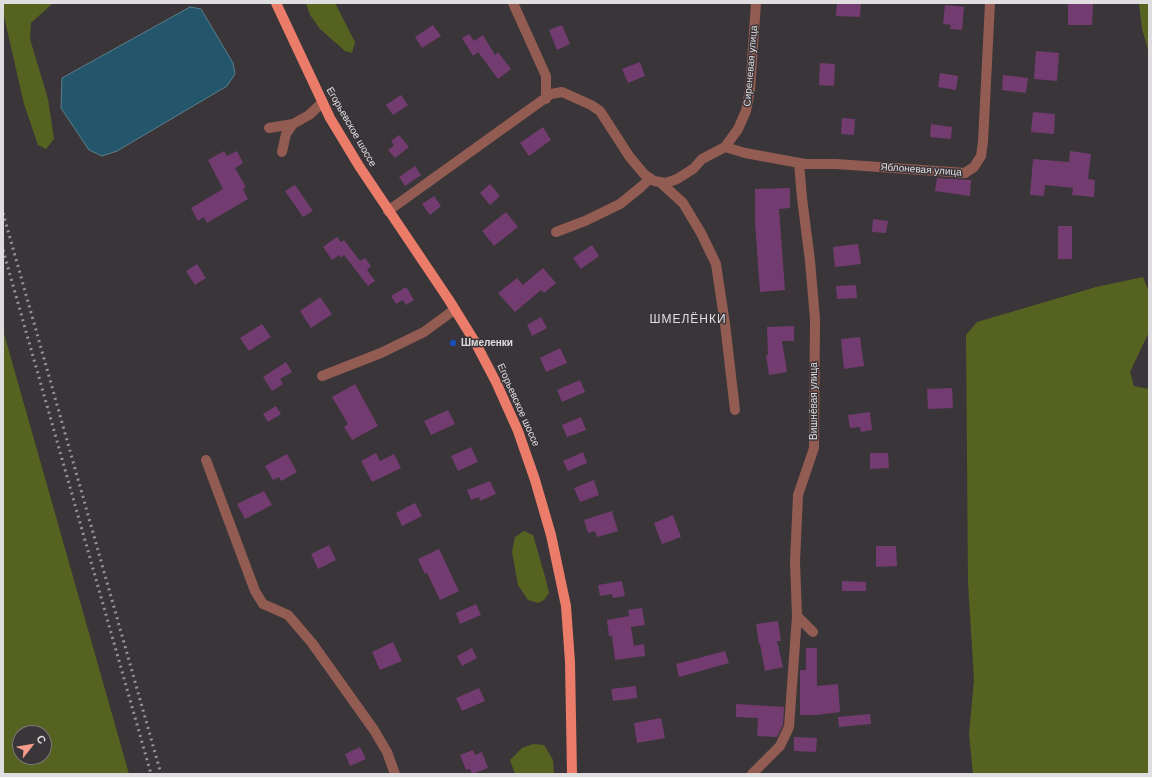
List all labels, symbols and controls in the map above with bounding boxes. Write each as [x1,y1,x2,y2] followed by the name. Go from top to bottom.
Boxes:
[741,25,761,107] street label: Сиреневая улица
[323,85,379,169] street label: Егорьевское шоссе
[880,161,962,179] street label: Яблоневая улица
[649,313,727,327] district label: ШМЕЛЁНКИ
[461,337,513,349] place label: Шмеленки
[448,338,458,348] marker: Шмеленки
[494,362,542,448] street label: Егорьевское шоссе
[808,362,820,440] street label: Вишнёвая улица
[12,725,52,765] north arrow
[34,733,49,746] text: С

